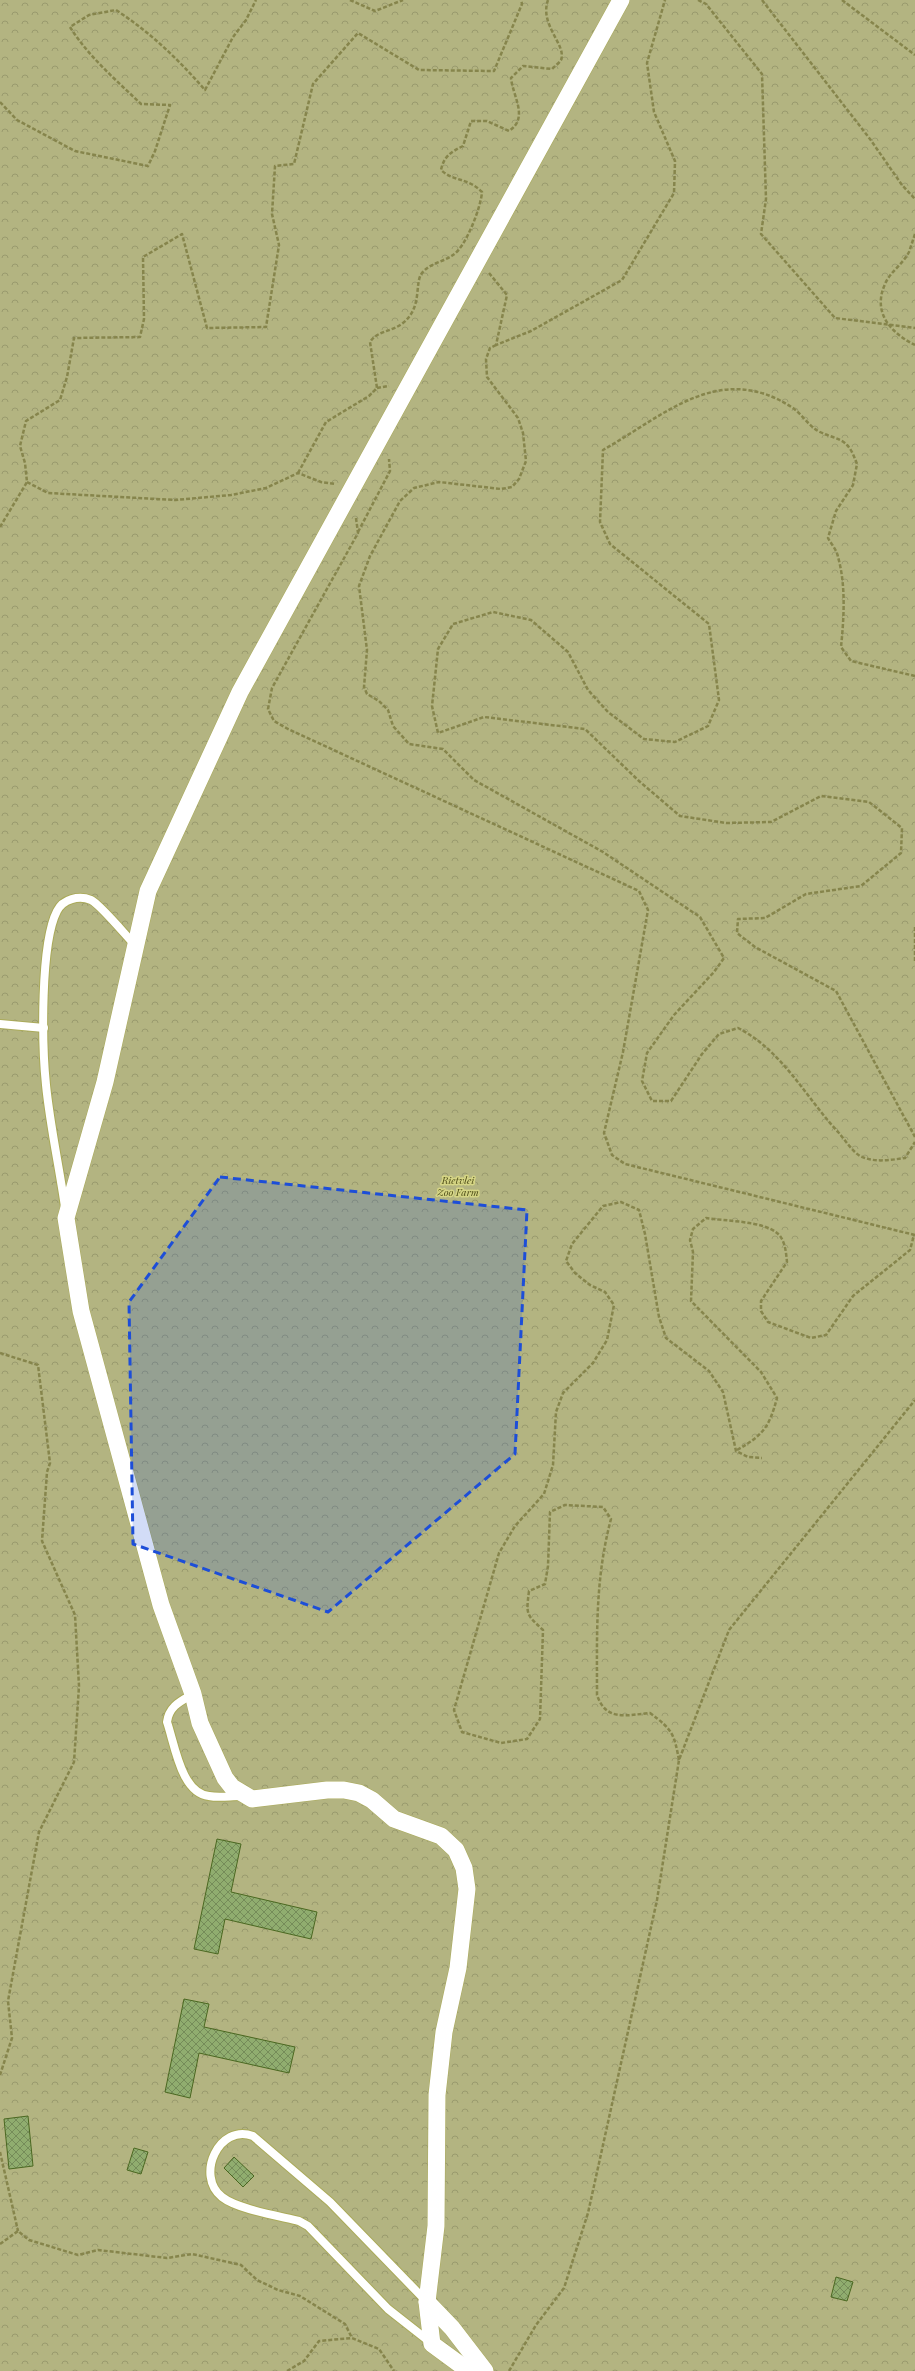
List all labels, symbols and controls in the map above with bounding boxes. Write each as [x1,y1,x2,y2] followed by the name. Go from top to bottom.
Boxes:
[436,1173,479,1199] park label: Rietvlei Zoo Farm

